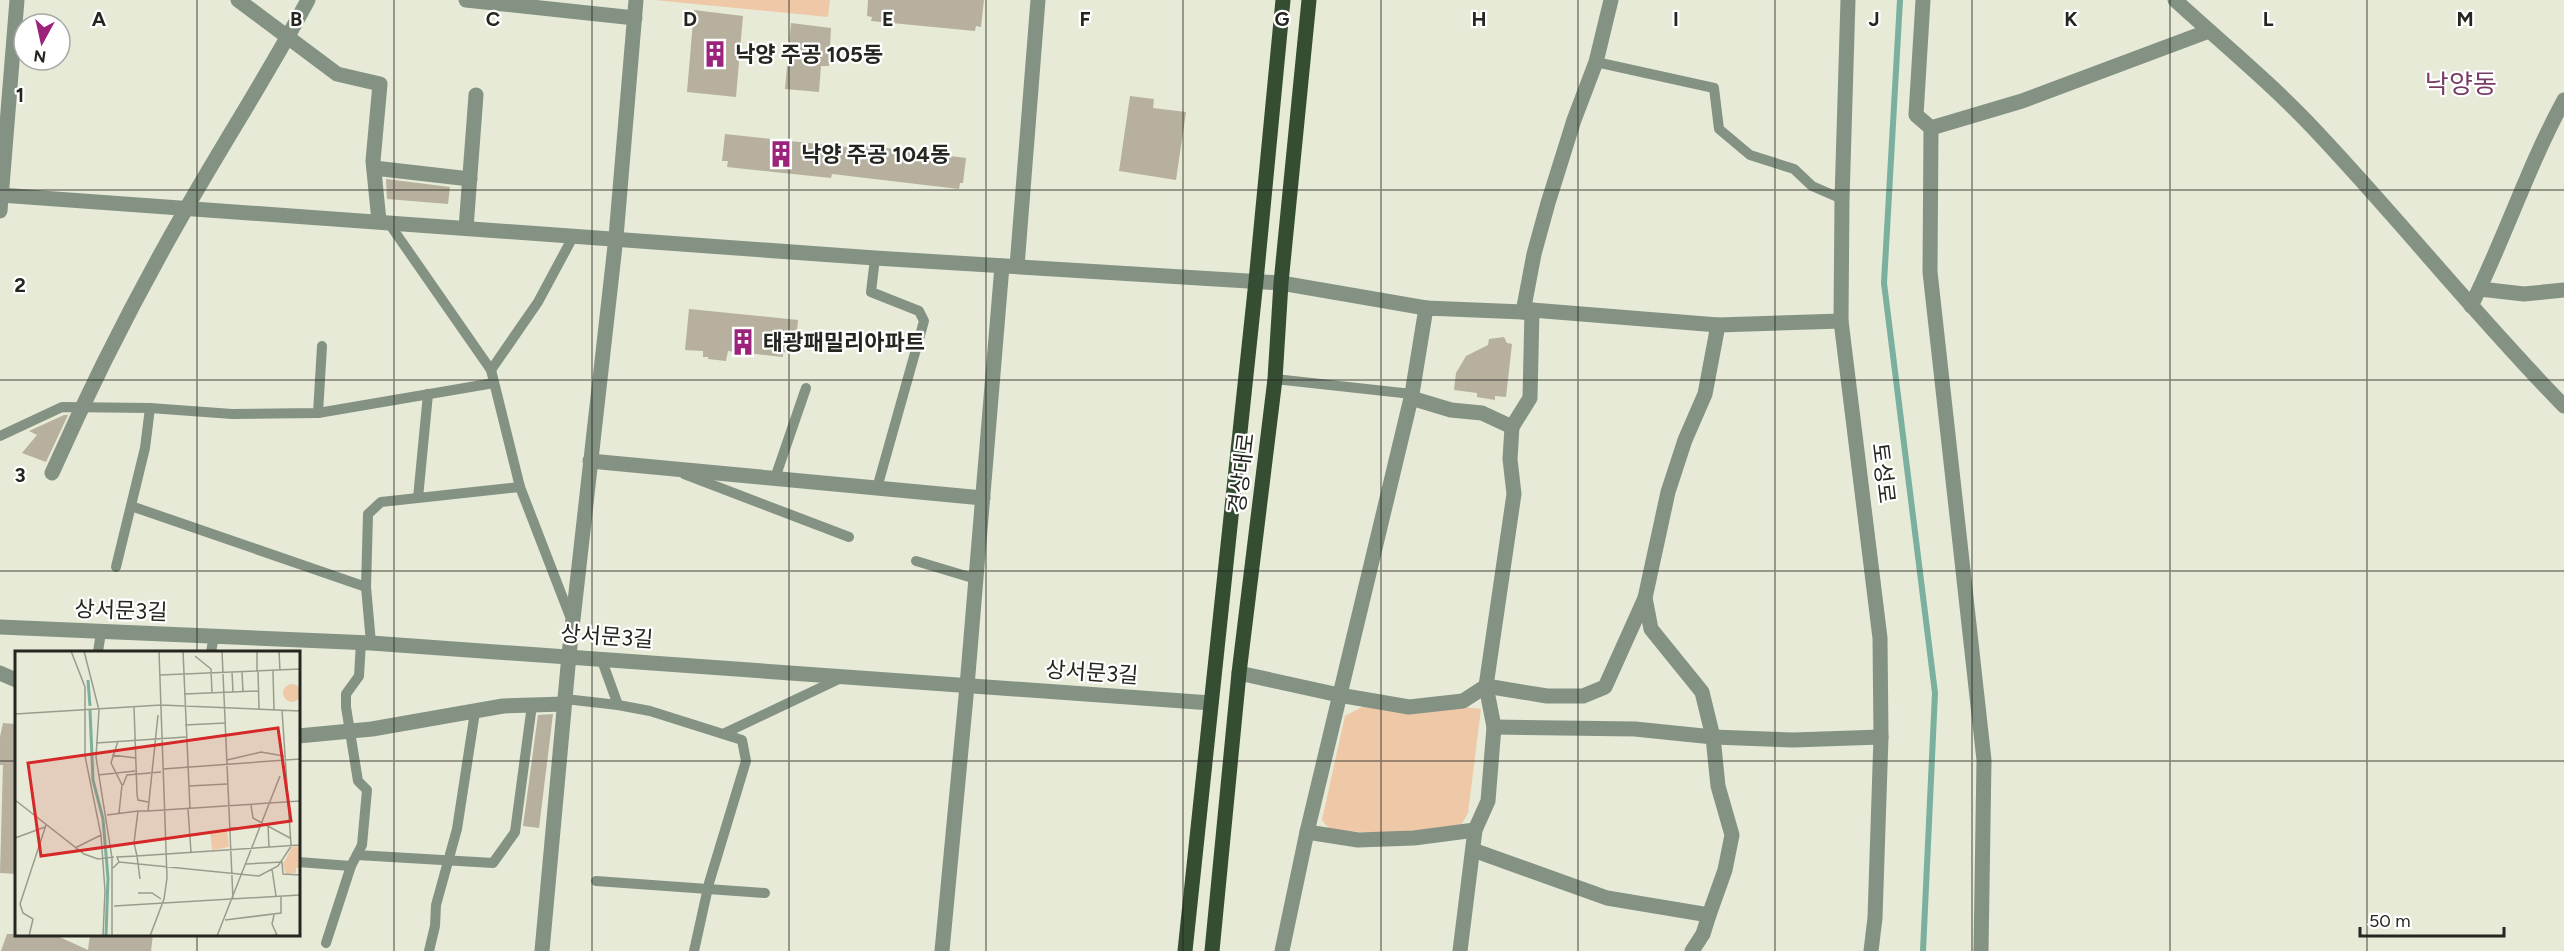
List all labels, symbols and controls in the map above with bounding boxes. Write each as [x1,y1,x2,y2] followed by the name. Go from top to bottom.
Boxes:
[92,7,107,31] text: A
[290,7,302,31] text: B
[486,7,500,31] text: C
[683,7,697,31] text: D
[882,7,894,31] text: E
[1079,7,1091,31] text: F
[1275,7,1290,31] text: G
[1472,7,1487,31] text: H
[1673,7,1679,31] text: I
[1868,7,1880,31] text: J
[2064,7,2078,31] text: K
[2263,7,2274,31] text: L
[2456,7,2474,31] text: M
[12,12,72,72] north arrow
[700,39,730,69] building icon: 낙양 주공 105동
[735,41,883,68] place label: 낙양 주공 105동
[33,46,47,67] text: N
[2425,68,2497,100] district label: 낙양동
[16,83,24,107] text: 1
[766,139,796,169] building icon: 낙양 주공 104동
[801,141,950,168] place label: 낙양 주공 104동
[14,273,26,297] text: 2
[728,327,758,357] building icon: 태광패밀리아파트
[763,329,925,356] place label: 태광패밀리아파트
[1223,431,1260,515] street label: 경상대로
[1866,441,1901,505] street label: 토성로
[14,463,26,487] text: 3
[74,595,168,626] street label: 상서문3길
[560,620,654,653] street label: 상서문3길
[15,651,300,936] inset map
[1045,656,1139,689] street label: 상서문3길
[2360,900,2504,938] scale bar
[2369,910,2411,932] text: 50 m

